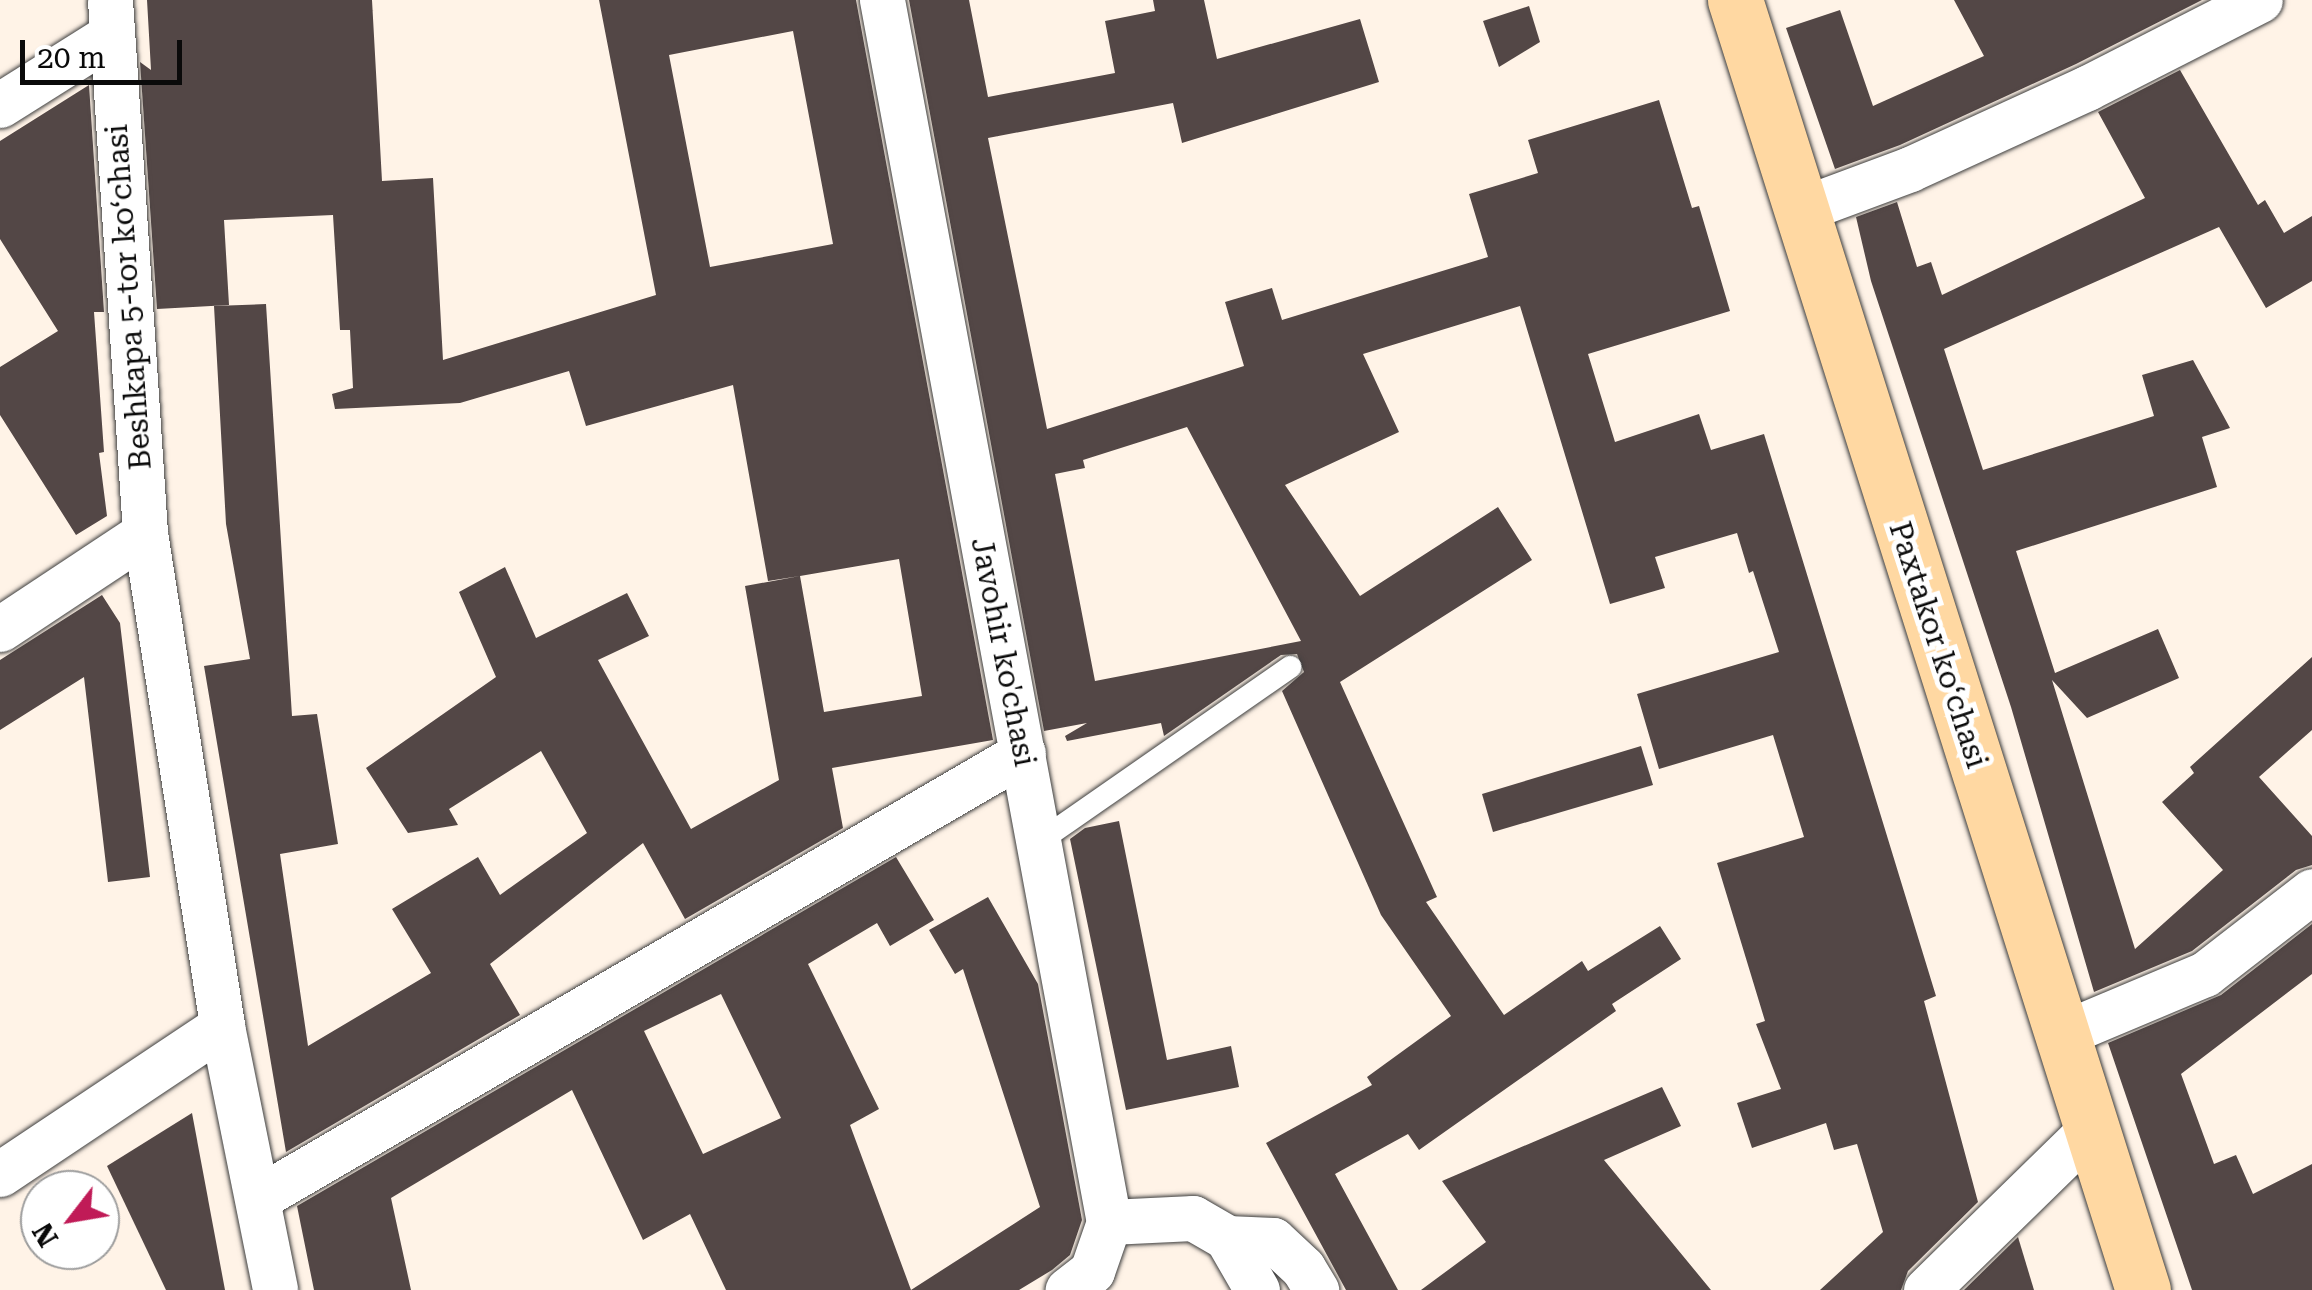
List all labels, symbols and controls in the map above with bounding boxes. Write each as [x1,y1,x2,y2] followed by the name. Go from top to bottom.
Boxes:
[25,20,188,82] scale bar
[37,40,106,75] text: 20 m
[99,123,159,471] street label: Beshkapa 5-tor koʻchasi
[1881,517,1995,773] street label: Paxtakor koʻchasi
[963,535,1043,769] street label: Javohir ko'chasi
[20,1170,120,1270] north arrow
[26,1217,65,1252] text: N

